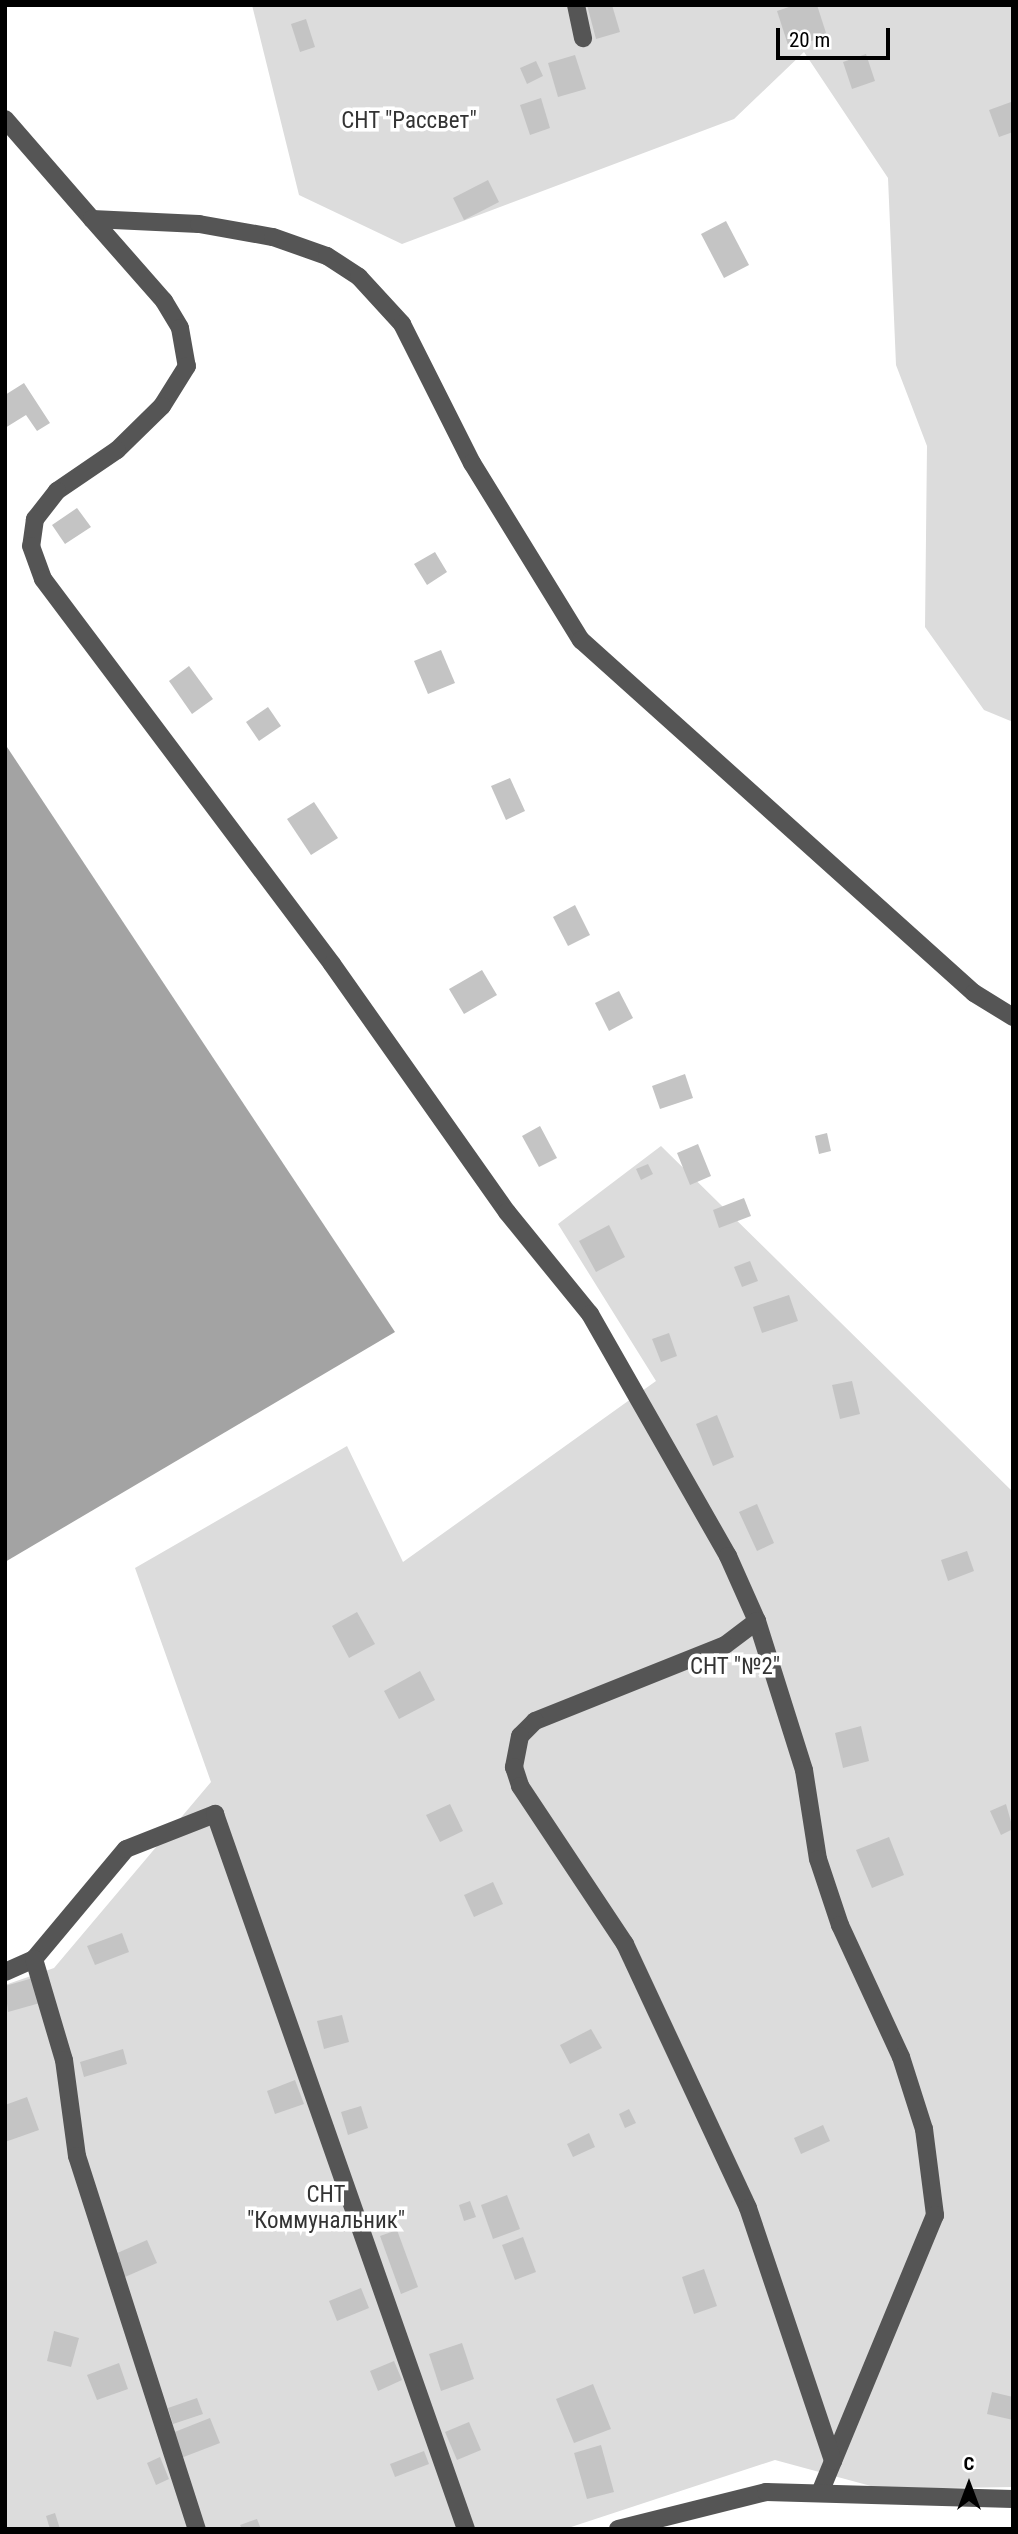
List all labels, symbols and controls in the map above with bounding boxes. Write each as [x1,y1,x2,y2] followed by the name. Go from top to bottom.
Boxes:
[780,14,894,58] scale bar
[789,28,830,52] text: 20 m
[341,107,477,135] park label: СНТ "Рассвет"
[690,1653,780,1681] park label: СНТ "№2"
[247,2181,405,2235] park label: СНТ "Коммунальник"
[934,2450,1004,2520] north arrow
[964,2452,974,2475] text: С

